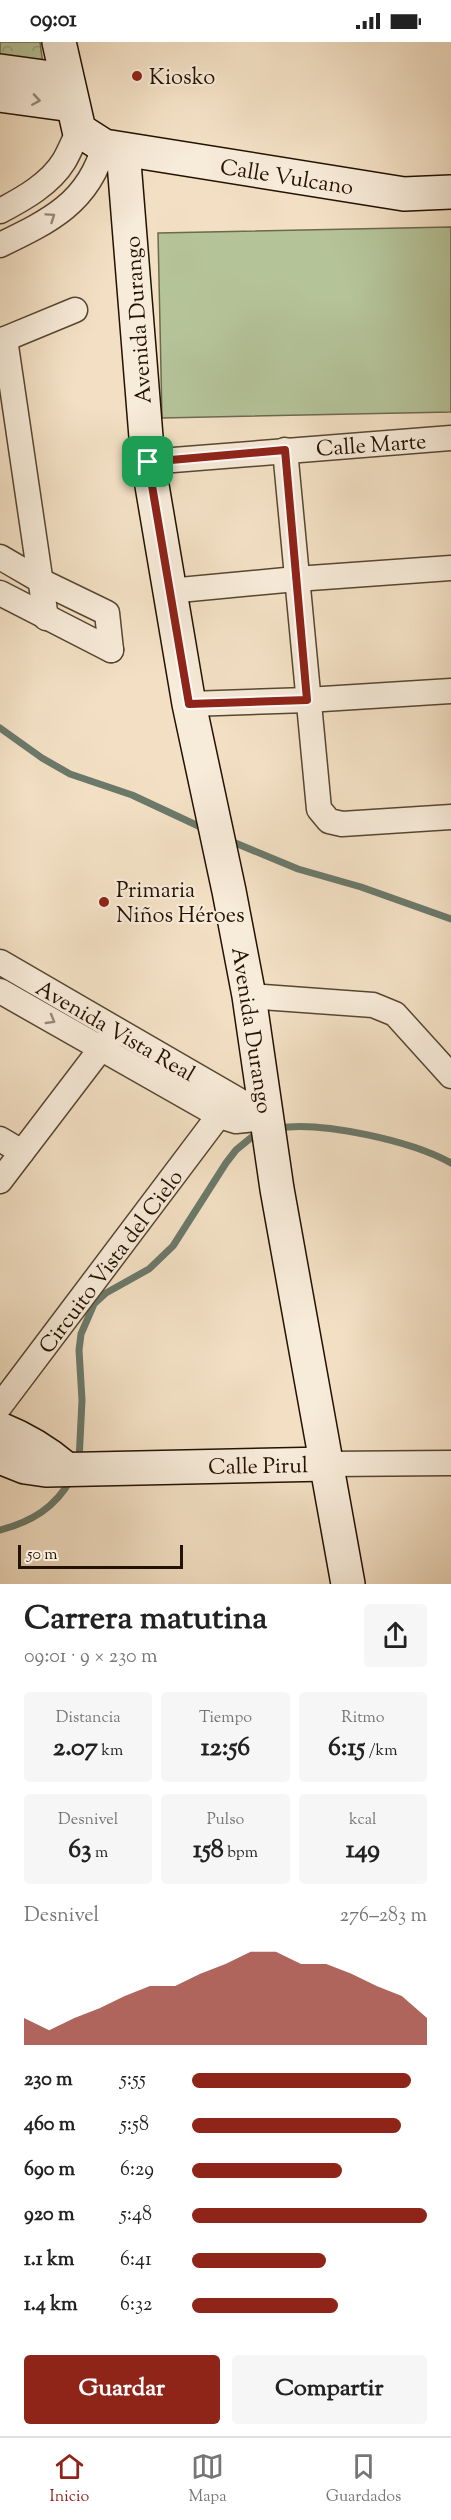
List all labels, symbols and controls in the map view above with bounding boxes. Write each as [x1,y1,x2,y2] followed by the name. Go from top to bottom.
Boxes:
[30,5,77,37] text: 09:01
[149,63,215,95] place label: Kiosko
[130,69,144,83] marker: Kiosko
[30,93,40,106] one-way arrow
[218,153,355,205] street label: Calle Vulcano
[45,212,55,224] one-way arrow
[118,235,162,405] street label: Avenida Durango
[315,427,428,467] street label: Calle Marte
[122,436,173,487] pin
[131,445,164,478] icon: arrive
[116,876,245,933] place label: Primaria Niños Héroes
[97,895,111,909] marker: Primaria Niños Héroes
[221,945,279,1116] street label: Avenida Durango
[29,974,200,1091] street label: Avenida Vista Real
[45,1013,55,1025] one-way arrow
[32,1164,192,1362] street label: Circuito Vista del Cielo
[208,1451,308,1485] street label: Calle Pirul
[18,1542,183,1570] scale bar
[27,1544,58,1567] text: 50 m
[24,1596,267,1644] text: Carrera matutina
[364,1604,427,1667] button: share
[24,1643,157,1672] text: 09:01 · 9 × 230 m
[56,1707,121,1730] text: Distancia
[199,1707,252,1730] text: Tiempo
[341,1707,384,1730] text: Ritmo
[53,1730,98,1767] text: 2.07
[201,1730,250,1767] text: 12:56
[328,1730,365,1767] text: 6:15
[98,1740,123,1763] text: km
[365,1740,398,1763] text: /km
[58,1809,118,1832] text: Desnivel
[207,1809,244,1832] text: Pulso
[349,1809,377,1832] text: kcal
[68,1832,92,1869] text: 63
[193,1832,224,1869] text: 158
[346,1832,380,1869] text: 149
[92,1842,108,1865] text: m
[224,1842,258,1865] text: bpm
[24,1902,99,1931] text: Desnivel
[340,1902,427,1931] text: 276–283 m
[24,2066,73,2095] text: 230 m
[120,2066,146,2095] text: 5:55
[24,2111,75,2140] text: 460 m
[120,2111,149,2140] text: 5:58
[24,2156,75,2185] text: 690 m
[120,2156,154,2185] text: 6:29
[24,2201,74,2230] text: 920 m
[120,2201,152,2230] text: 5:48
[24,2246,74,2275] text: 1.1 km
[120,2246,152,2275] text: 6:41
[24,2291,78,2320] text: 1.4 km
[120,2291,152,2320] text: 6:32
[24,2355,220,2424] button: Guardar
[232,2355,427,2424] button: Compartir
[50,2450,89,2509] tab: Inicio
[188,2450,227,2509] tab: Mapa
[326,2450,401,2509] tab: Guardados

